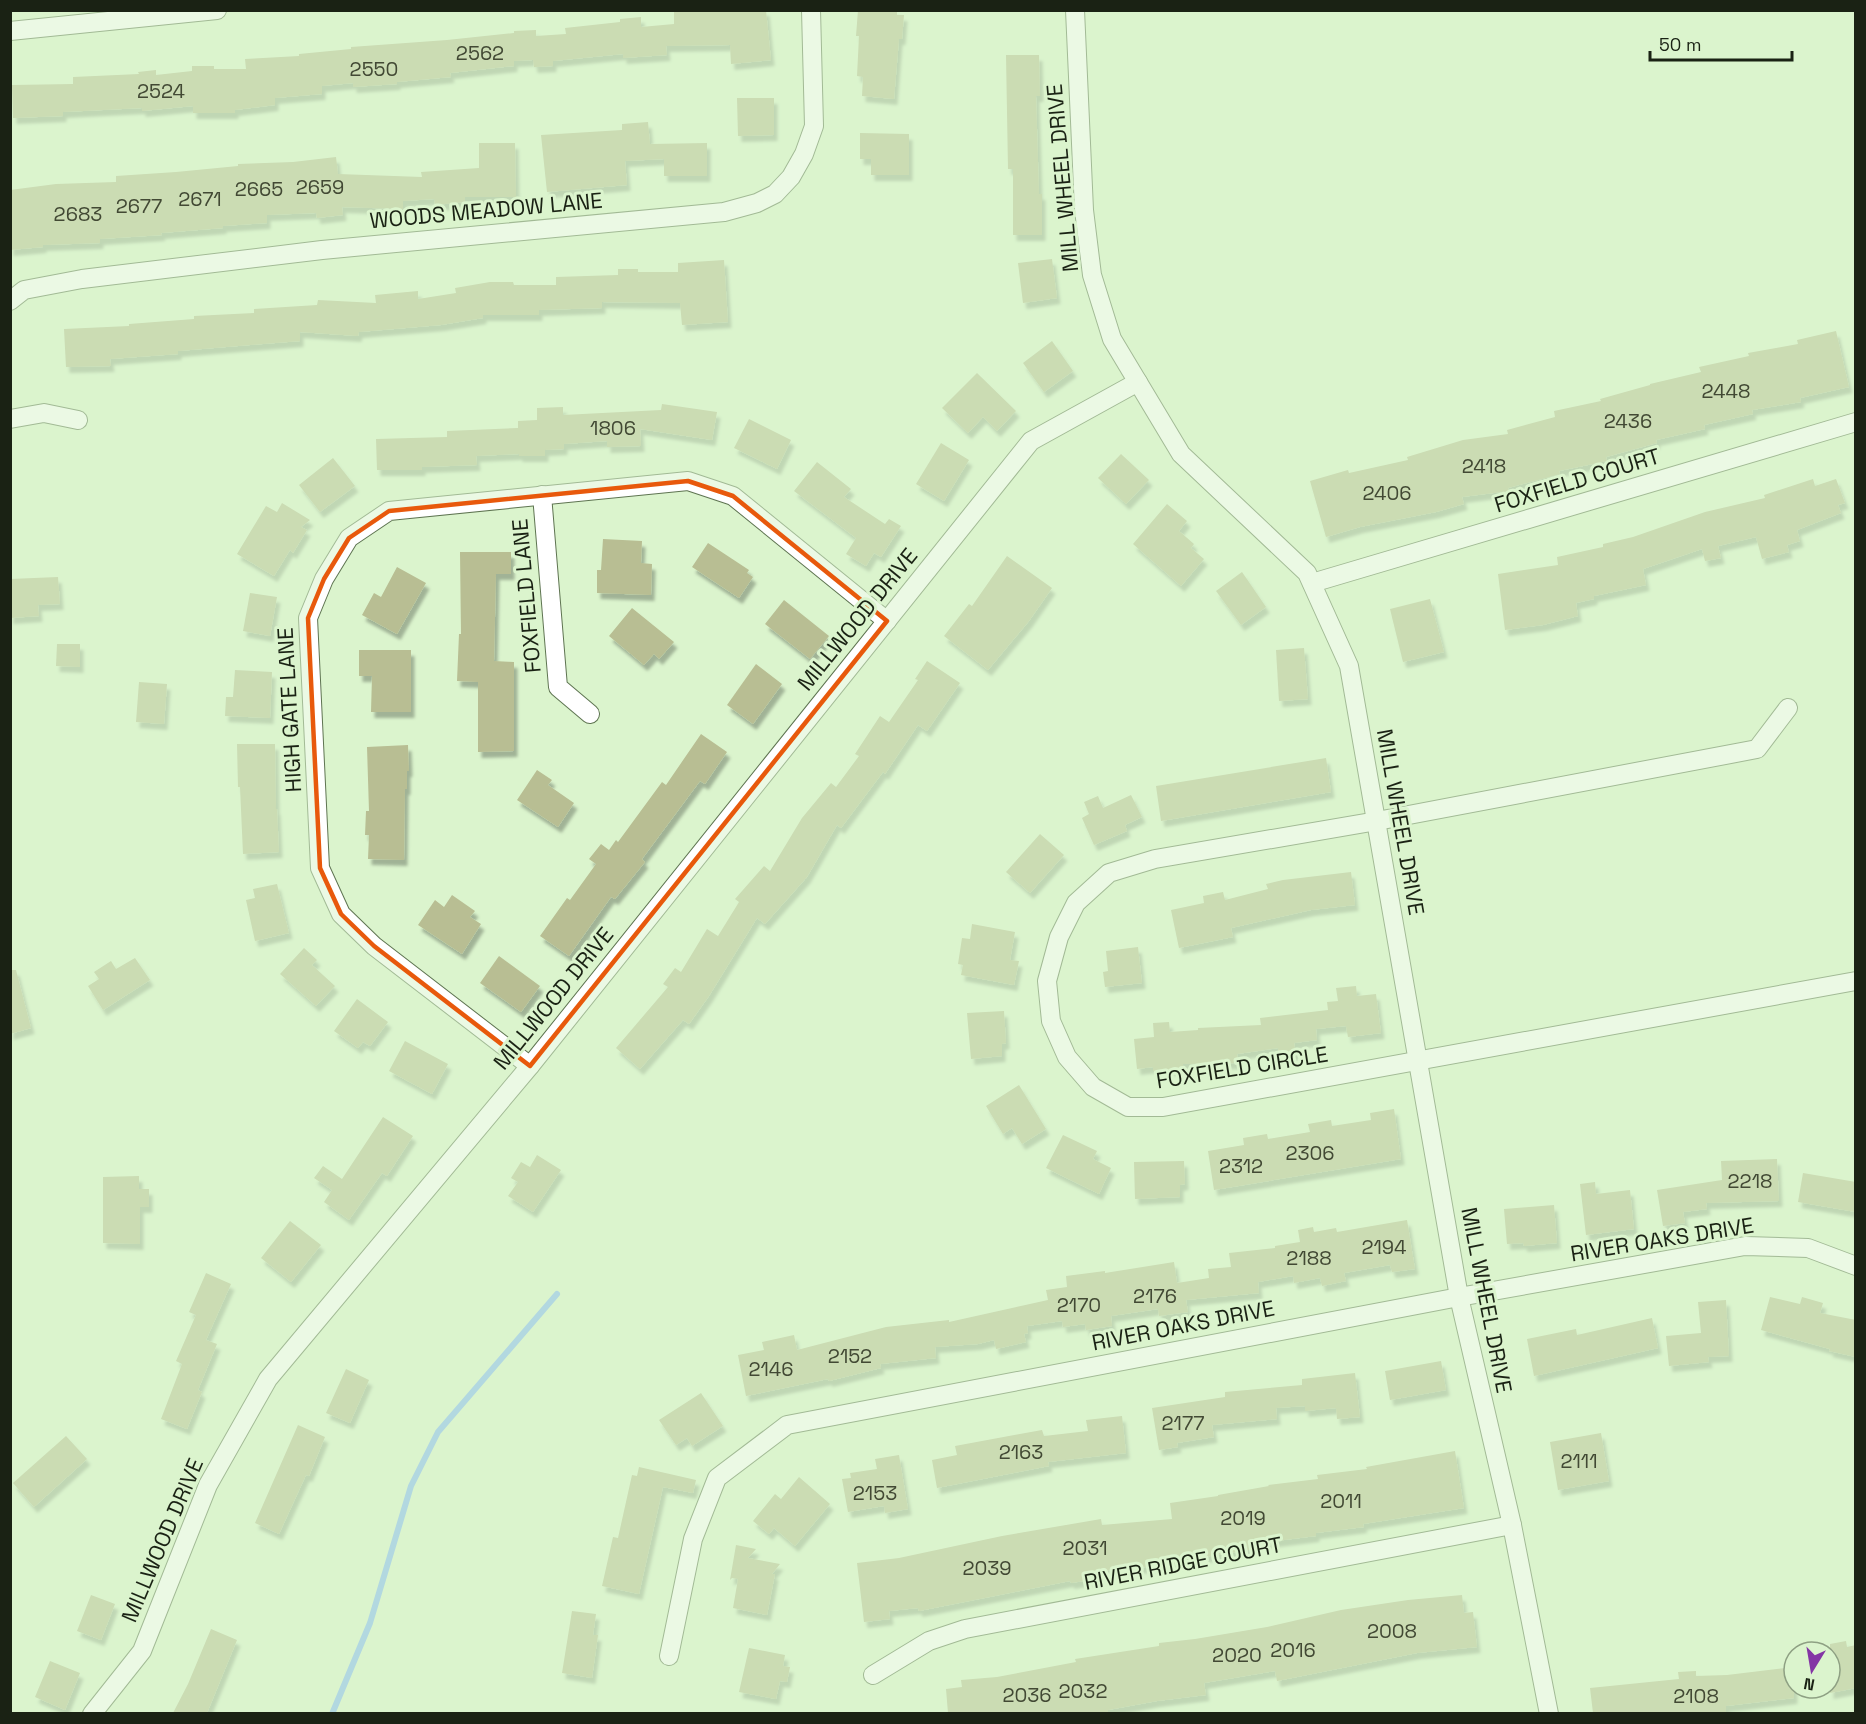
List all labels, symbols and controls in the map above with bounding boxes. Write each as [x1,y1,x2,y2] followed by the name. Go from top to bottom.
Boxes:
[1650,24,1792,62] scale bar
[1659,33,1701,56] text: 50 m
[456,40,504,66] house number: 2562
[350,56,398,82] house number: 2550
[137,78,185,104] house number: 2524
[1040,83,1084,273] street label: MILL WHEEL DRIVE
[296,174,344,200] house number: 2659
[235,176,283,202] house number: 2665
[178,186,222,212] house number: 2671
[368,186,604,234] street label: WOODS MEADOW LANE
[116,193,162,219] house number: 2677
[54,201,102,227] house number: 2683
[1702,378,1750,404] house number: 2448
[1604,408,1652,434] house number: 2436
[590,415,636,441] house number: 1806
[1491,441,1663,519] street label: FOXFIELD COURT
[1462,453,1506,479] house number: 2418
[1362,480,1412,506] house number: 2406
[505,518,547,674] street label: FOXFIELD LANE
[791,542,923,696] street label: MILLWOOD DRIVE
[271,627,307,793] street label: HIGH GATE LANE
[1371,727,1431,917] street label: MILL WHEEL DRIVE
[487,921,619,1075] street label: MILLWOOD DRIVE
[1154,1040,1330,1094] street label: FOXFIELD CIRCLE
[1285,1140,1335,1166] house number: 2306
[1219,1153,1263,1179] house number: 2312
[1728,1168,1772,1194] house number: 2218
[1455,1205,1519,1395] street label: MILL WHEEL DRIVE
[1568,1211,1756,1267] street label: RIVER OAKS DRIVE
[1361,1234,1407,1260] house number: 2194
[1286,1245,1332,1271] house number: 2188
[1133,1283,1177,1309] house number: 2176
[1057,1292,1101,1318] house number: 2170
[1089,1294,1277,1356] street label: RIVER OAKS DRIVE
[828,1343,872,1369] house number: 2152
[748,1356,794,1382] house number: 2146
[1162,1410,1204,1436] house number: 2177
[999,1439,1043,1465] house number: 2163
[1560,1448,1598,1474] house number: 2111
[115,1454,209,1626] street label: MILLWOOD DRIVE
[853,1480,897,1506] house number: 2153
[1320,1488,1362,1514] house number: 2011
[1220,1505,1266,1531] house number: 2019
[1082,1530,1285,1596] street label: RIVER RIDGE COURT
[1062,1535,1108,1561] house number: 2031
[962,1555,1012,1581] house number: 2039
[1367,1618,1417,1644] house number: 2008
[1270,1637,1316,1663] house number: 2016
[1782,1640,1842,1700] north arrow
[1212,1642,1262,1668] house number: 2020
[1802,1673,1817,1696] text: N
[1058,1678,1108,1704] house number: 2032
[1002,1682,1052,1708] house number: 2036
[1673,1683,1719,1709] house number: 2108

